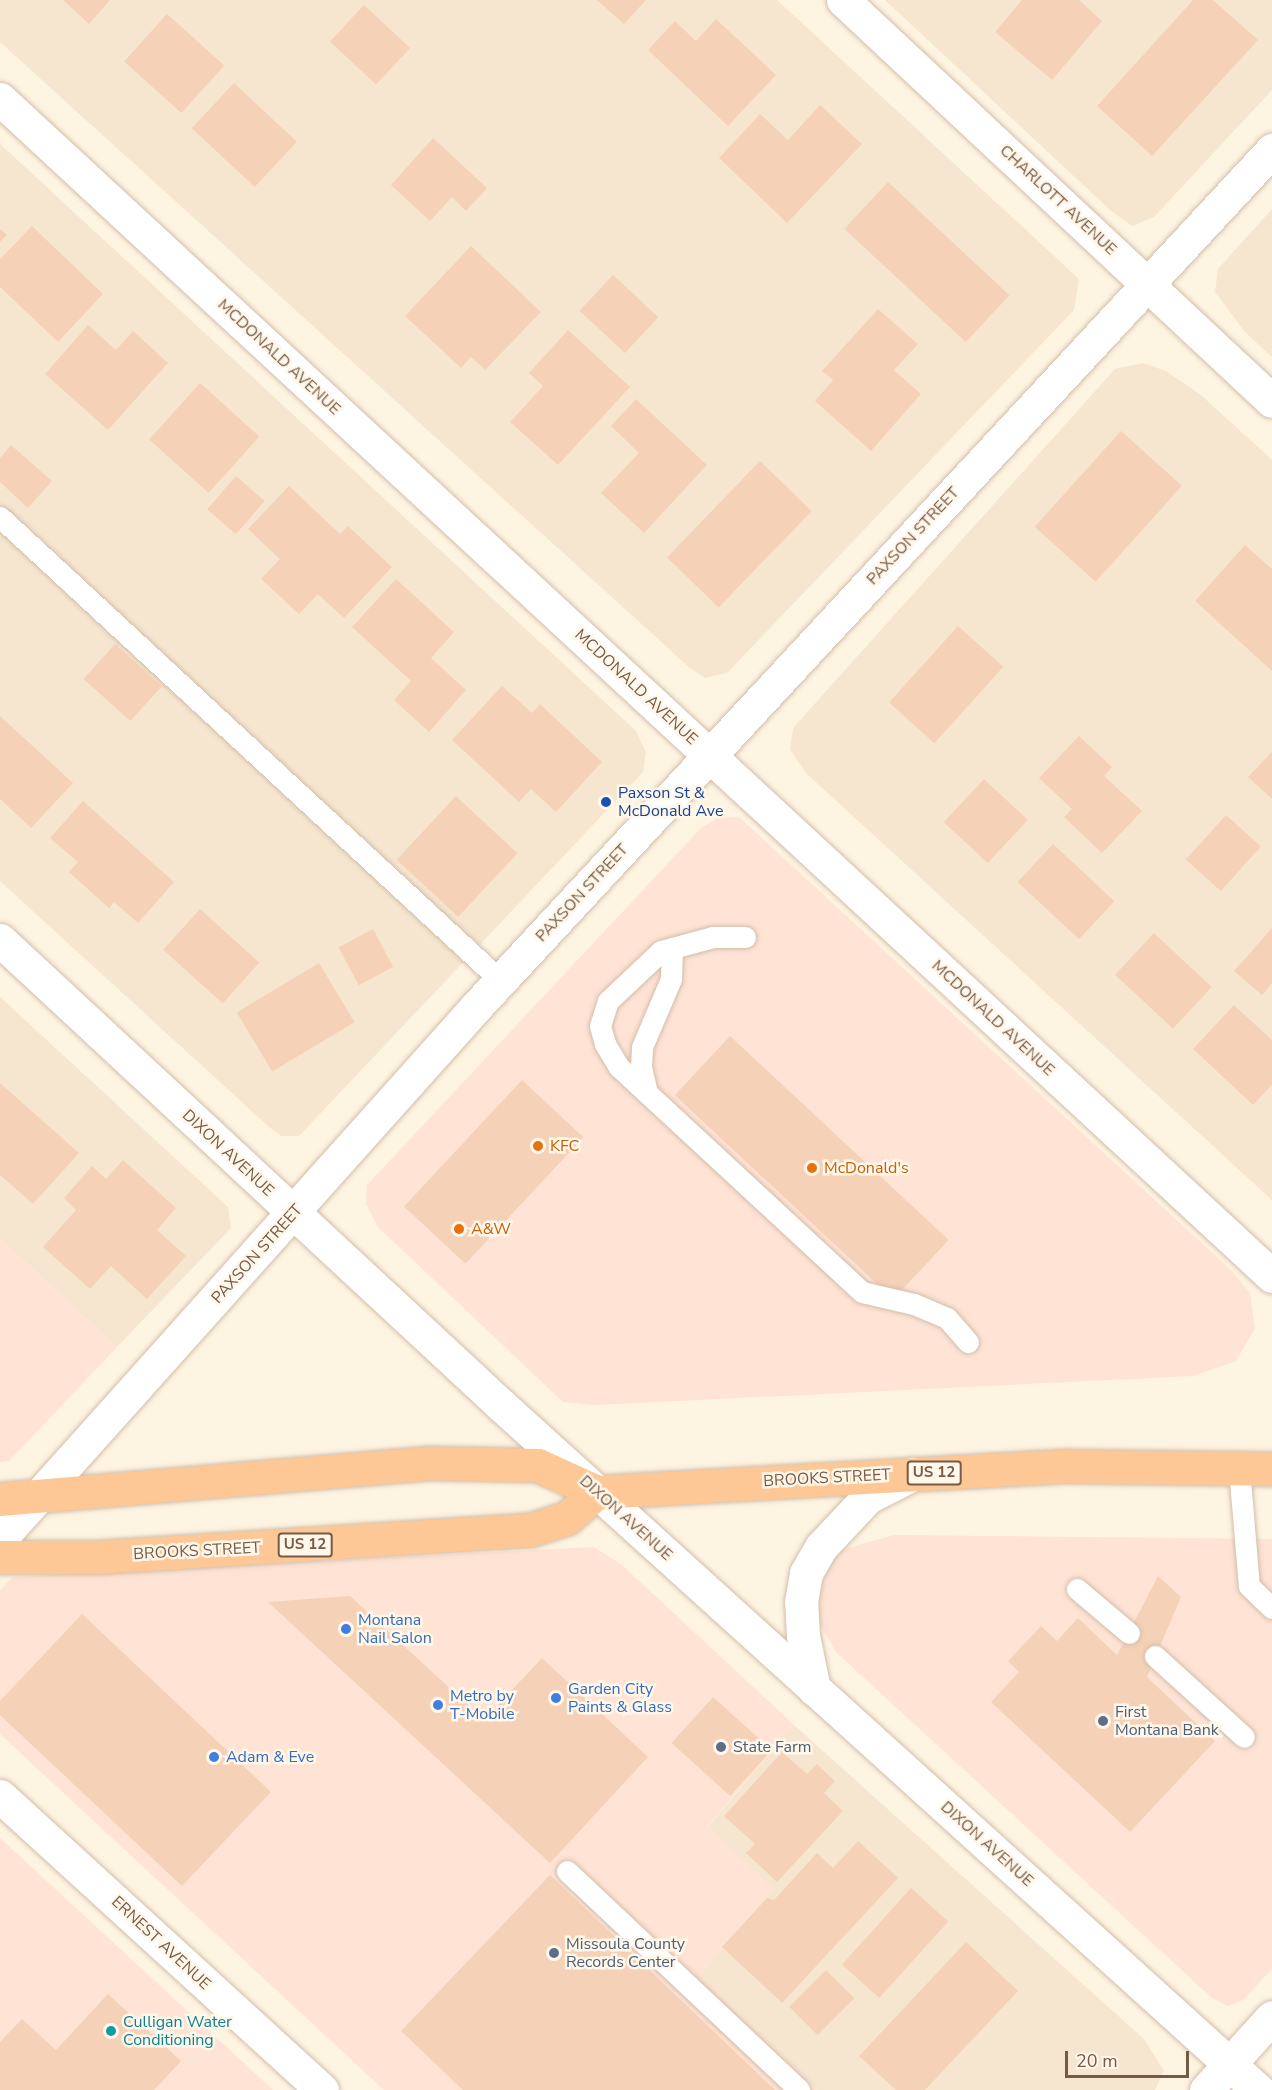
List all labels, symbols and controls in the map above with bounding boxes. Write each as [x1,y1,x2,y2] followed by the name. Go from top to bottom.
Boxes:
[996,141,1120,259] street label: CHARLOTT AVENUE
[214,295,344,419] street label: MCDONALD AVENUE
[863,483,963,589] street label: PAXSON STREET
[571,625,701,749] street label: MCDONALD AVENUE
[618,783,723,821] place label: Paxson St & McDonald Ave
[599,795,613,809] marker: Paxson St & McDonald Ave
[532,840,632,946] street label: PAXSON STREET
[928,956,1058,1080] street label: MCDONALD AVENUE
[178,1106,278,1200] street label: DIXON AVENUE
[550,1136,579,1156] place label: KFC
[531,1139,545,1153] marker: KFC
[824,1158,909,1178] place label: McDonald's
[805,1161,819,1175] marker: McDonald's
[207,1201,307,1307] street label: PAXSON STREET
[471,1219,511,1239] place label: A&W
[452,1222,466,1236] marker: A&W
[906,1461,962,1485] road number: US 12
[763,1465,891,1491] street label: BROOKS STREET
[576,1471,676,1565] street label: DIXON AVENUE
[276,1533,334,1557] road number: US 12
[133,1538,261,1564] street label: BROOKS STREET
[358,1610,432,1648] place label: Montana Nail Salon
[339,1622,353,1636] marker: Montana Nail Salon
[568,1679,672,1717] place label: Garden City Paints & Glass
[450,1686,514,1724] place label: Metro by T-Mobile
[549,1691,563,1705] marker: Garden City Paints & Glass
[431,1698,445,1712] marker: Metro by T-Mobile
[1115,1702,1219,1740] place label: First Montana Bank
[1096,1714,1110,1728] marker: First Montana Bank
[733,1737,811,1757] place label: State Farm
[714,1740,728,1754] marker: State Farm
[226,1747,314,1767] place label: Adam & Eve
[207,1750,221,1764] marker: Adam & Eve
[937,1797,1037,1891] street label: DIXON AVENUE
[108,1892,214,1994] street label: ERNEST AVENUE
[566,1934,685,1972] place label: Missoula County Records Center
[547,1946,561,1960] marker: Missoula County Records Center
[123,2012,232,2050] place label: Culligan Water Conditioning
[104,2024,118,2038] marker: Culligan Water Conditioning
[1068,2039,1192,2077] scale bar
[1076,2049,1118,2073] text: 20 m

